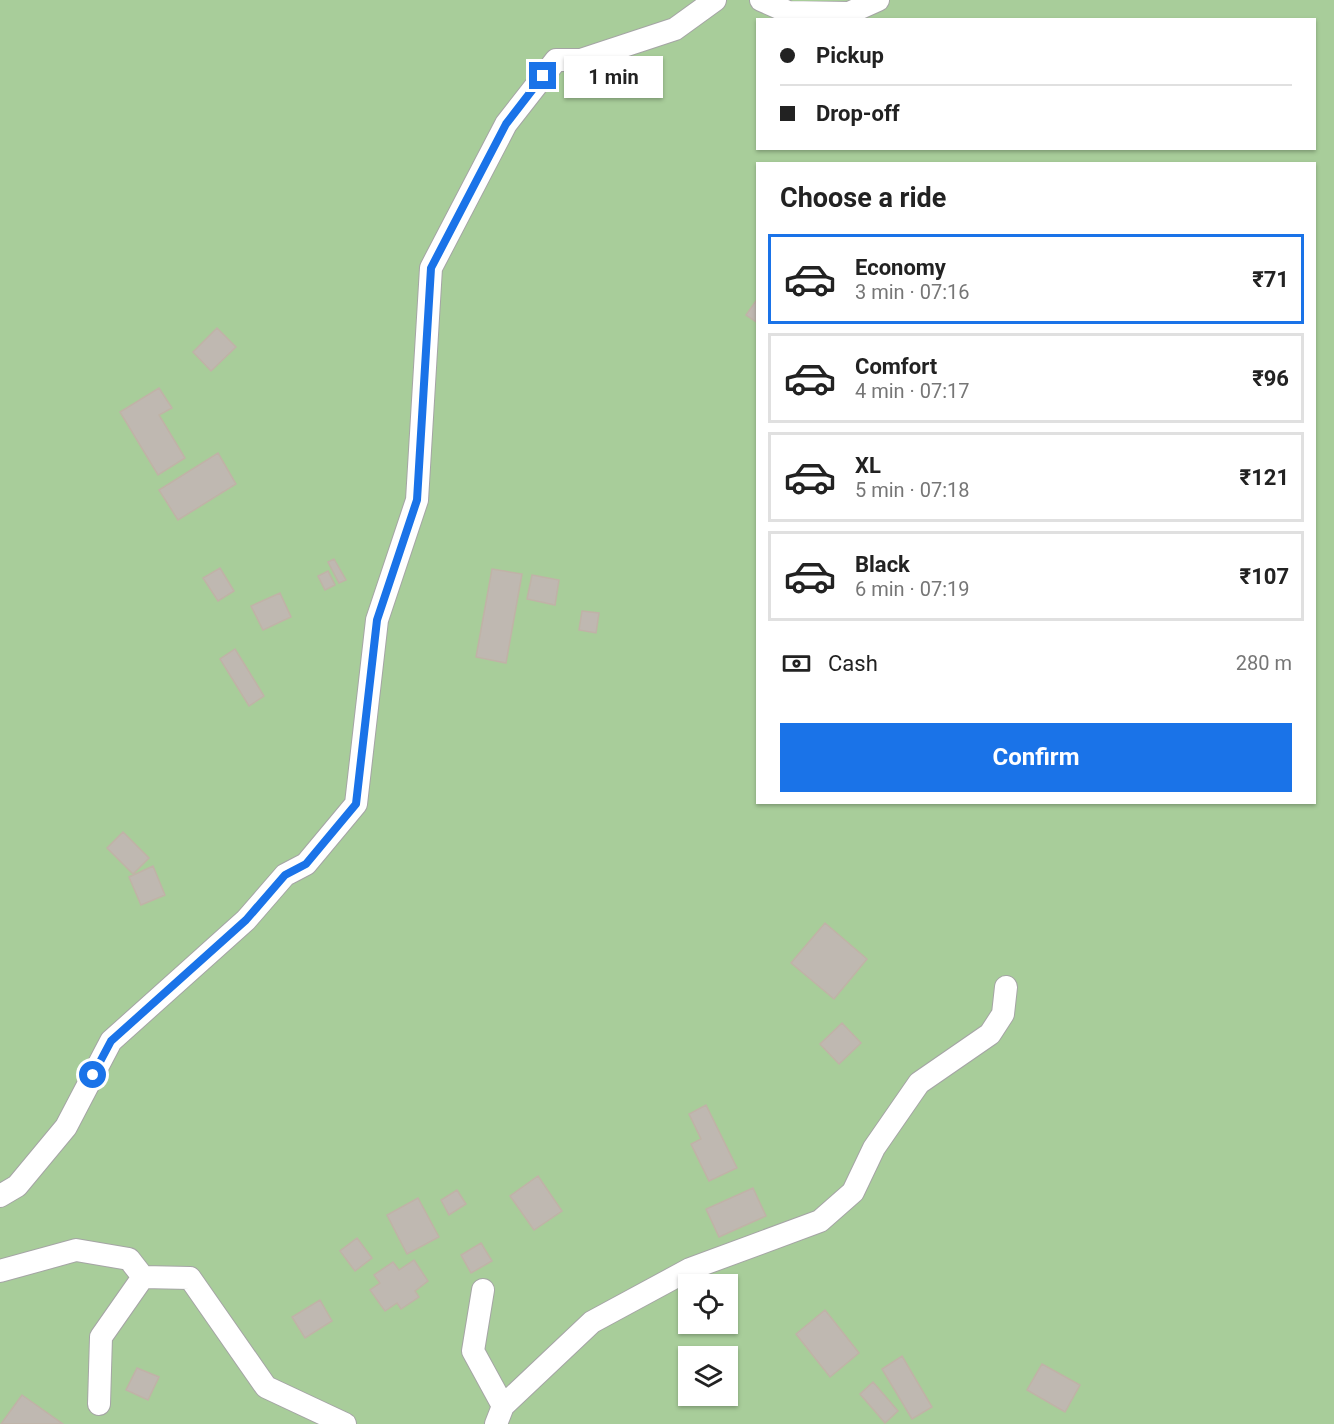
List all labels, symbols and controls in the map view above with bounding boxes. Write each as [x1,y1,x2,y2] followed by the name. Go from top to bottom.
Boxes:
[816,43,884,68] text: Pickup
[564,55,663,97] callout: 1 min
[529,62,556,89] route end
[588,65,639,89] text: 1 min
[816,101,900,126] text: Drop-off
[780,182,946,214] text: Choose a ride
[783,252,837,306] icon: car
[855,255,946,280] text: Economy
[1252,267,1289,292] text: ₹71
[855,280,970,304] text: 3 min · 07:16
[783,351,837,405] icon: car
[855,354,937,379] text: Comfort
[1252,366,1289,391] text: ₹96
[855,379,970,403] text: 4 min · 07:17
[783,450,837,504] icon: car
[855,453,881,478] text: XL
[1240,465,1289,490] text: ₹121
[855,478,970,502] text: 5 min · 07:18
[783,549,837,603] icon: car
[855,552,910,577] text: Black
[1240,564,1289,589] text: ₹107
[855,577,970,601] text: 6 min · 07:19
[780,647,813,680] icon: cash
[828,651,878,676] text: Cash
[1236,651,1292,675] text: 280 m
[780,723,1292,792] button: Confirm
[79,1061,106,1088] route start
[678,1274,738,1406] map controls
[678,1274,738,1334] button: locate
[678,1346,738,1406] button: layers

